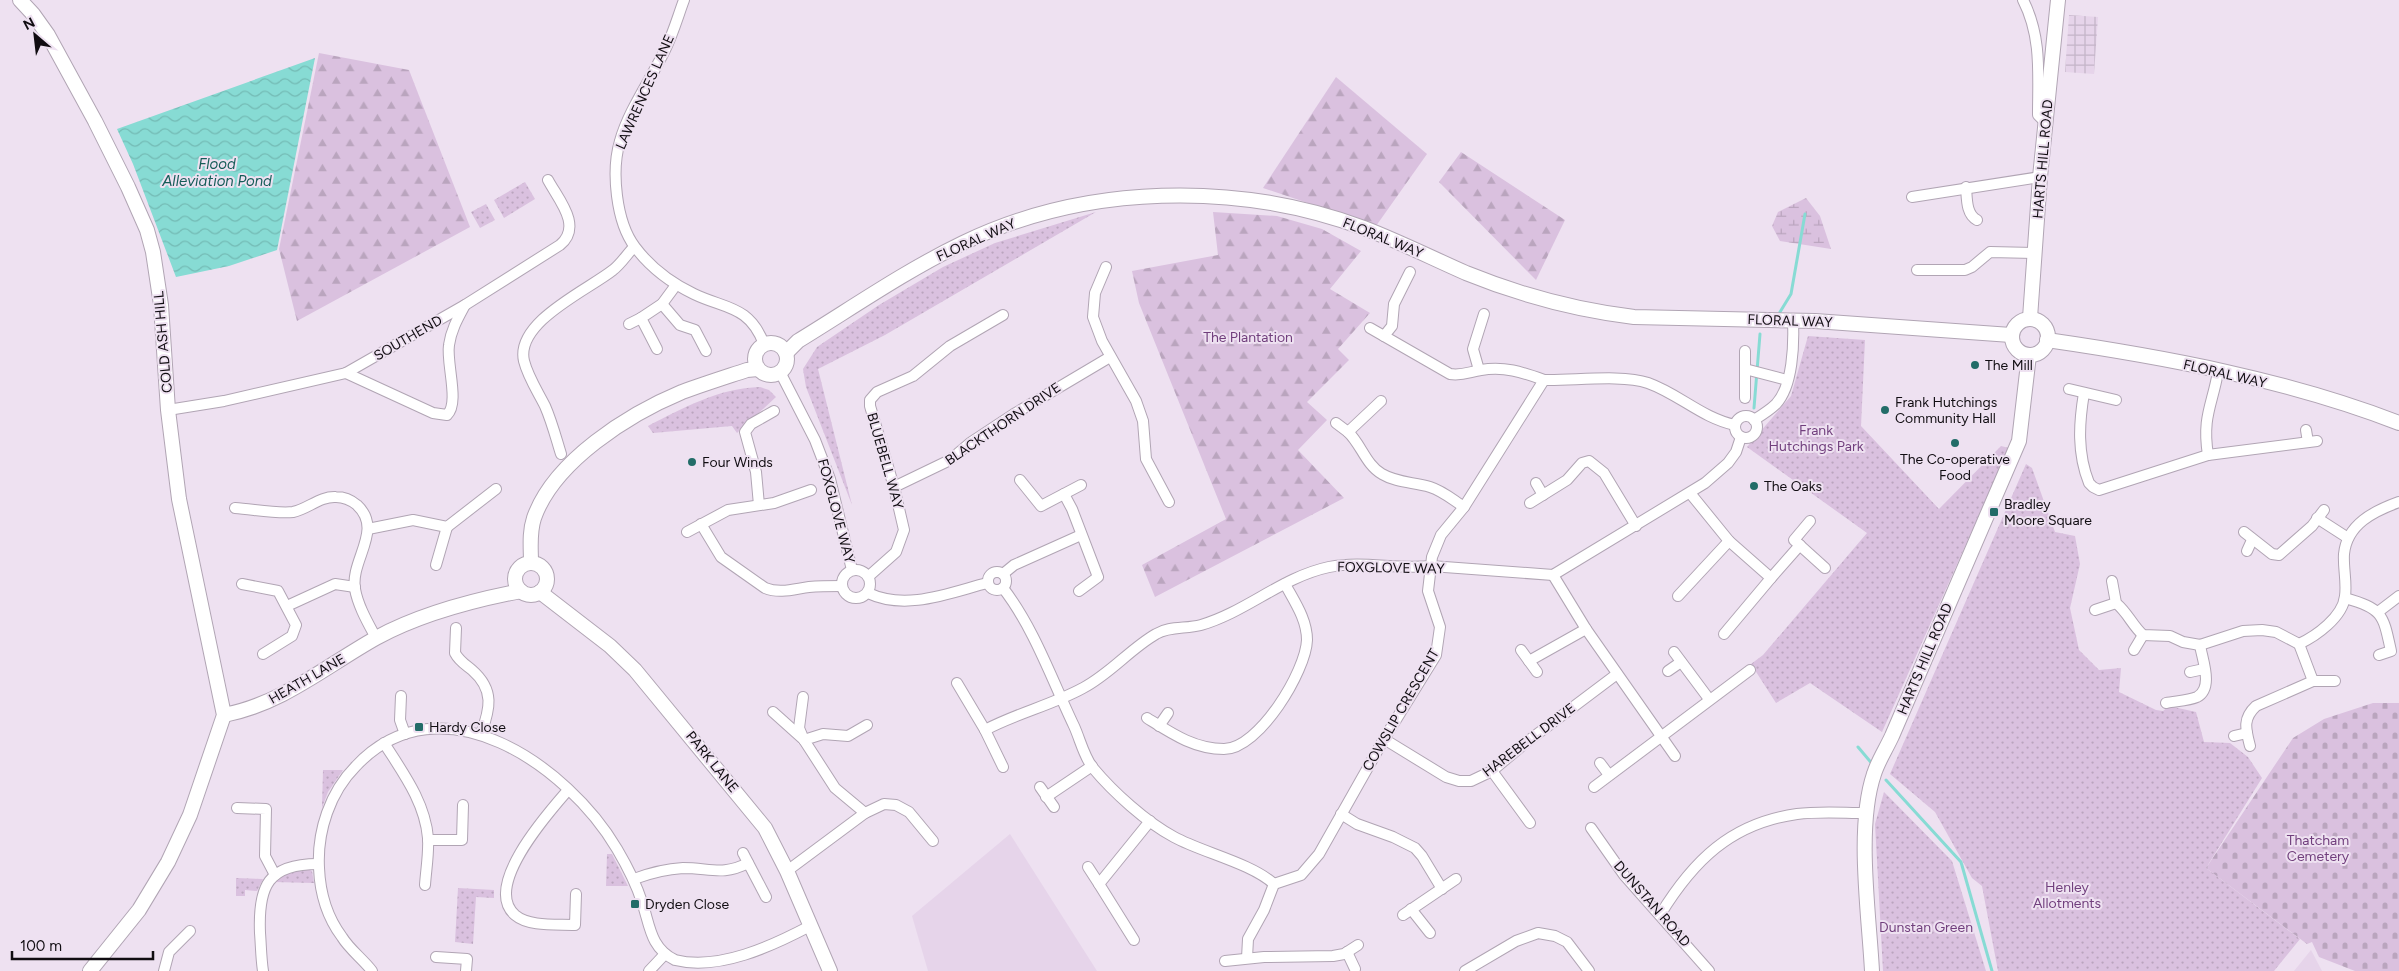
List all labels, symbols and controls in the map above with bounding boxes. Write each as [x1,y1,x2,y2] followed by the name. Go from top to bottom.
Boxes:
[10,10,60,60] north arrow
[20,14,38,34] text: N
[612,32,678,152] street label: LAWRENCES LANE
[2029,99,2057,219] street label: HARTS HILL ROAD
[161,155,272,190] water label: Flood Alleviation Pond
[1340,214,1426,262] street label: FLORAL WAY
[934,215,1019,265] street label: FLORAL WAY
[150,290,176,394] street label: COLD ASH HILL
[1747,311,1833,331] street label: FLORAL WAY
[371,312,445,364] street label: SOUTHEND
[1203,329,1293,346] park label: The Plantation
[2182,356,2269,392] street label: FLORAL WAY
[1985,357,2033,374] place label: The Mill
[1969,359,1981,371] marker: The Mill
[942,379,1064,469] street label: BLACKTHORN DRIVE
[1895,394,1997,427] place label: Frank Hutchings Community Hall
[1879,404,1891,416] marker: Frank Hutchings Community Hall
[863,411,907,512] street label: BLUEBELL WAY
[1769,422,1864,455] park label: Frank Hutchings Park
[1949,437,1961,449] marker: The Co-operative Food
[1900,451,2010,484] place label: The Co-operative Food
[702,454,773,471] place label: Four Winds
[686,456,698,468] marker: Four Winds
[814,457,858,566] street label: FOXGLOVE WAY
[1764,478,1822,495] place label: The Oaks
[1748,480,1760,492] marker: The Oaks
[2004,496,2092,529] place label: Bradley Moore Square
[1988,506,2000,518] marker: Bradley Moore Square
[1337,559,1446,577] street label: FOXGLOVE WAY
[1894,601,1956,717] street label: HARTS HILL ROAD
[1359,646,1443,774] street label: COWSLIP CRESCENT
[266,650,348,708] street label: HEATH LANE
[1479,699,1579,781] street label: HAREBELL DRIVE
[429,719,506,736] place label: Hardy Close
[413,721,425,733] marker: Hardy Close
[682,728,742,796] street label: PARK LANE
[2287,832,2350,865] park label: Thatcham Cemetery
[1610,858,1694,950] street label: DUNSTAN ROAD
[2033,879,2101,912] park label: Henley Allotments
[645,896,730,913] place label: Dryden Close
[629,898,641,910] marker: Dryden Close
[1879,919,1973,936] park label: Dunstan Green
[12,928,154,960] scale bar
[20,937,62,955] text: 100 m

